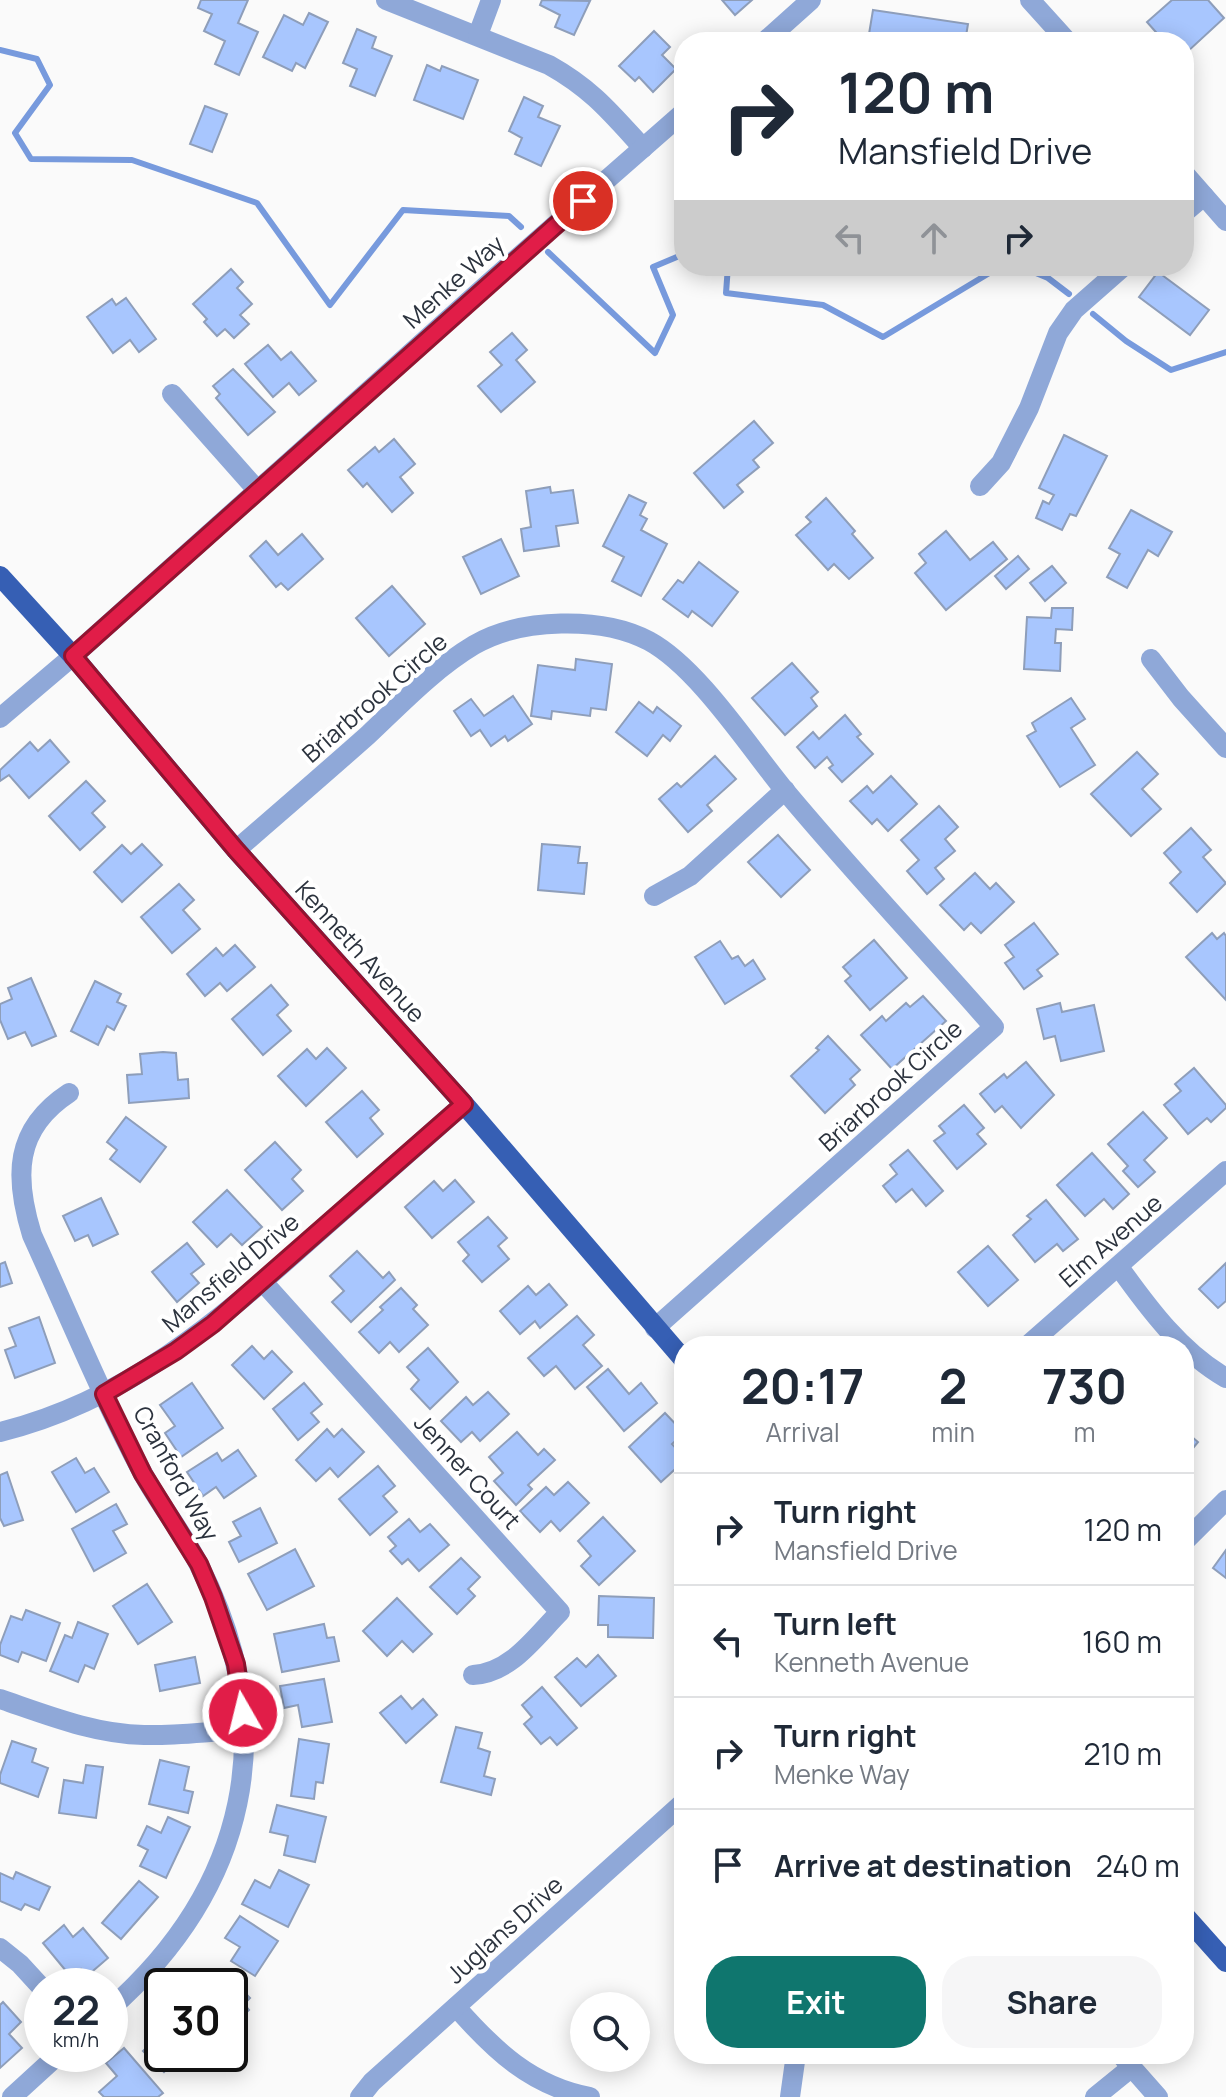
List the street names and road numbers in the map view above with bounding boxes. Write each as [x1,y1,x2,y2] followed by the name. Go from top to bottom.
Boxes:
[395,227,511,335] street label: Menke Way
[294,625,454,769] street label: Briarbrook Circle
[288,873,434,1029] street label: Kenneth Avenue
[811,1012,969,1158] street label: Briarbrook Circle
[1051,1186,1169,1294] street label: Elm Avenue
[154,1205,306,1339] street label: Mansfield Drive
[126,1400,228,1547] street label: Cranford Way
[407,1406,529,1536] street label: Jenner Court
[439,1868,569,1990] street label: Juglans Drive

